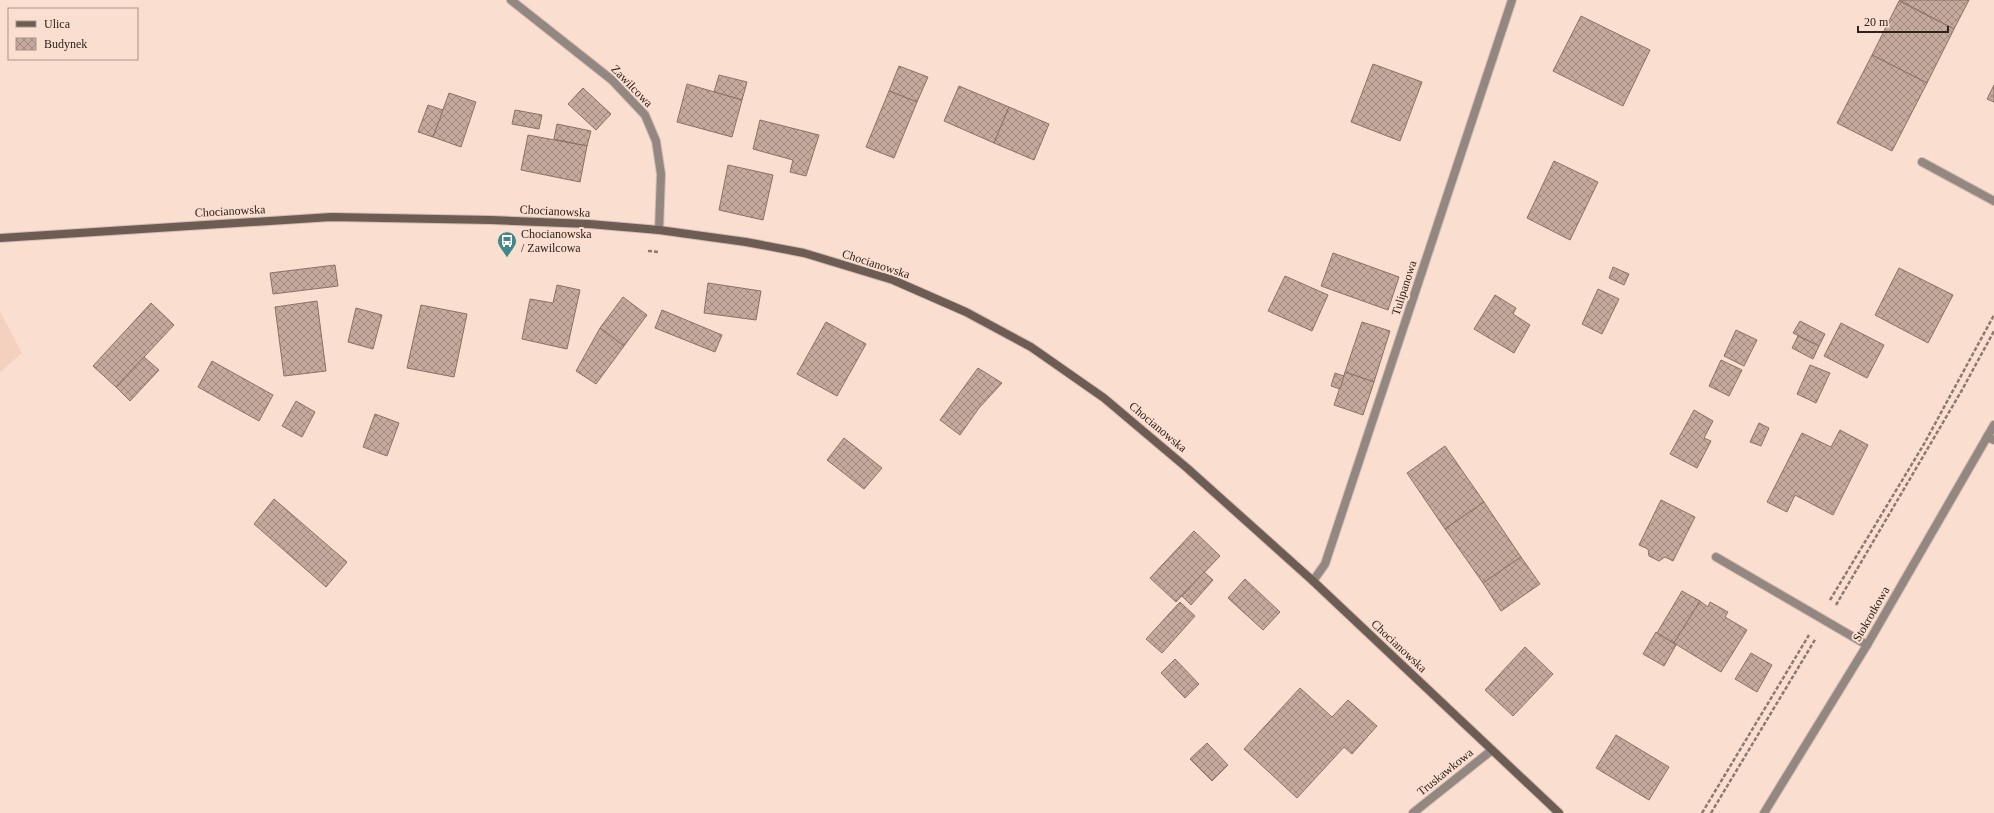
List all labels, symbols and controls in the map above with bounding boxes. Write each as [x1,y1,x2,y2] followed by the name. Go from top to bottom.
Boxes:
[8,8,138,60] legend
[1858,8,1948,34] scale bar
[1864,15,1889,29] text: 20 m
[44,17,71,31] text: Ulica
[44,37,87,51] text: Budynek
[608,62,656,111] street label: Zawilcowa
[194,202,266,220] street label: Chocianowska
[519,202,591,220] street label: Chocianowska
[521,227,592,255] place label: Chocianowska / Zawilcowa
[496,230,518,258] bus stop icon: Chocianowska / Zawilcowa
[840,246,912,282] street label: Chocianowska
[1389,258,1420,317] street label: Tulipanowa
[1126,399,1190,456] street label: Chocianowska
[1850,583,1893,644] street label: Stokrotkowa
[1368,617,1430,676] street label: Chocianowska
[1414,745,1476,799] street label: Truskawkowa

